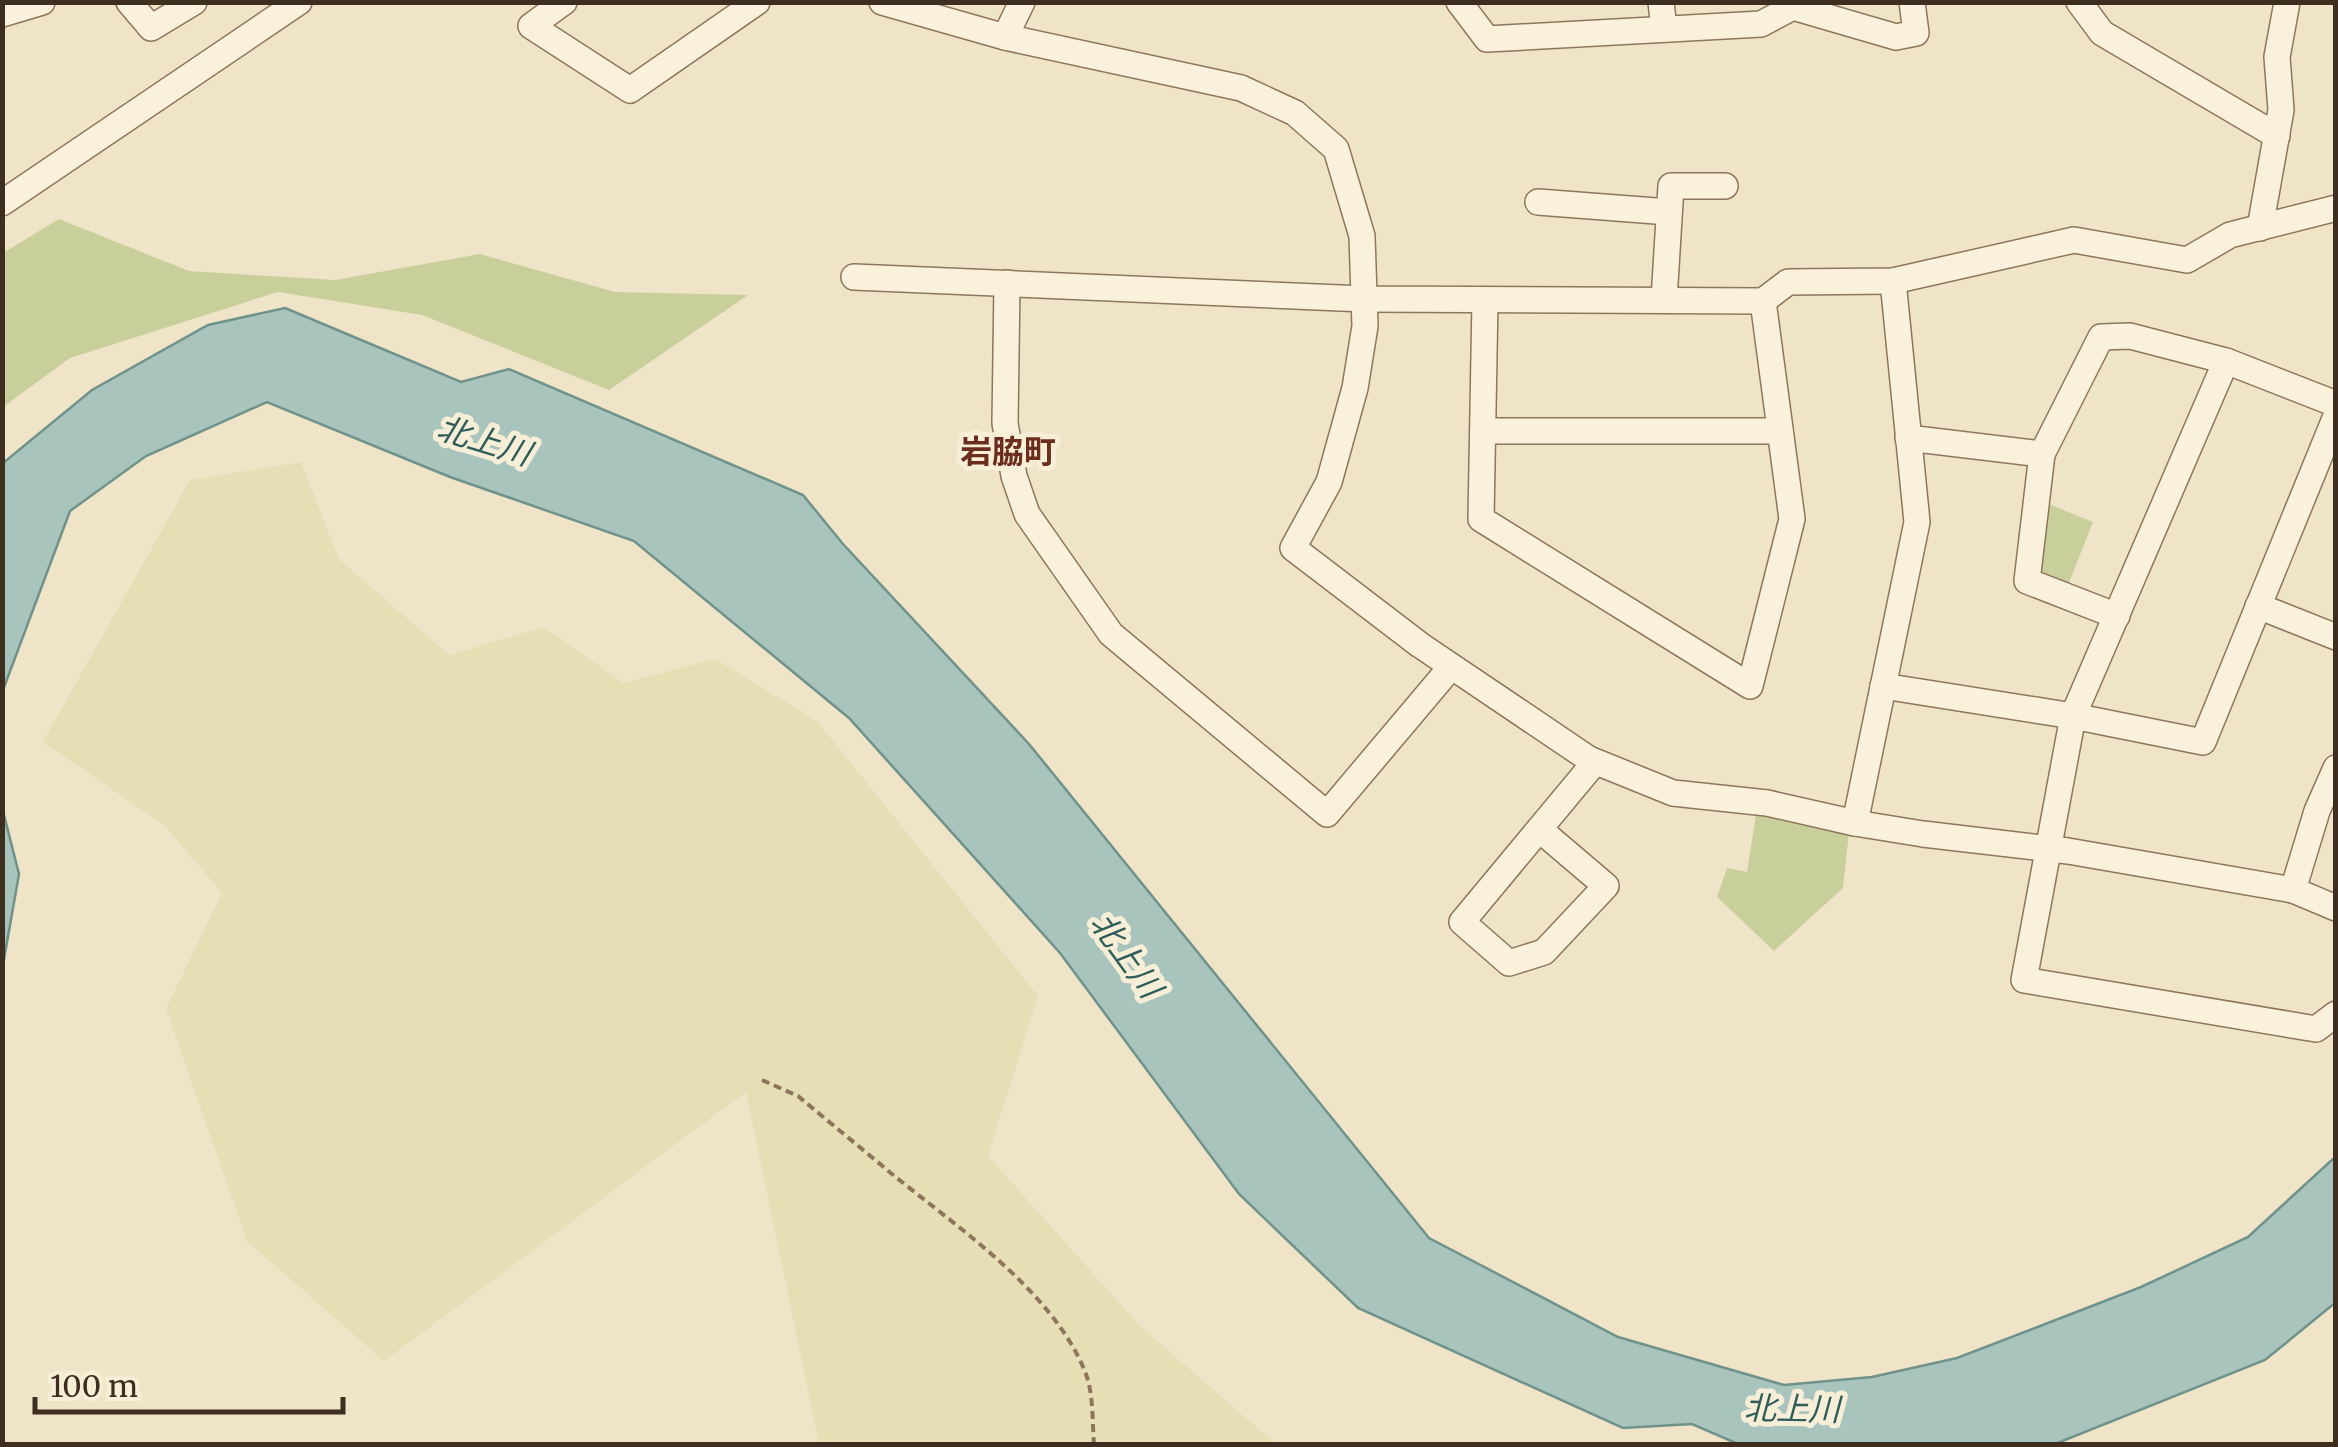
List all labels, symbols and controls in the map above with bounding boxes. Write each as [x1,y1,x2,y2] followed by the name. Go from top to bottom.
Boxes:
[432,408,539,475] water label: 北上川
[960,432,1056,472] district label: 岩脇町
[1082,904,1172,1008] water label: 北上川
[35,1352,342,1414] scale bar
[50,1367,138,1405] text: 100 m
[1744,1388,1843,1430] water label: 北上川

